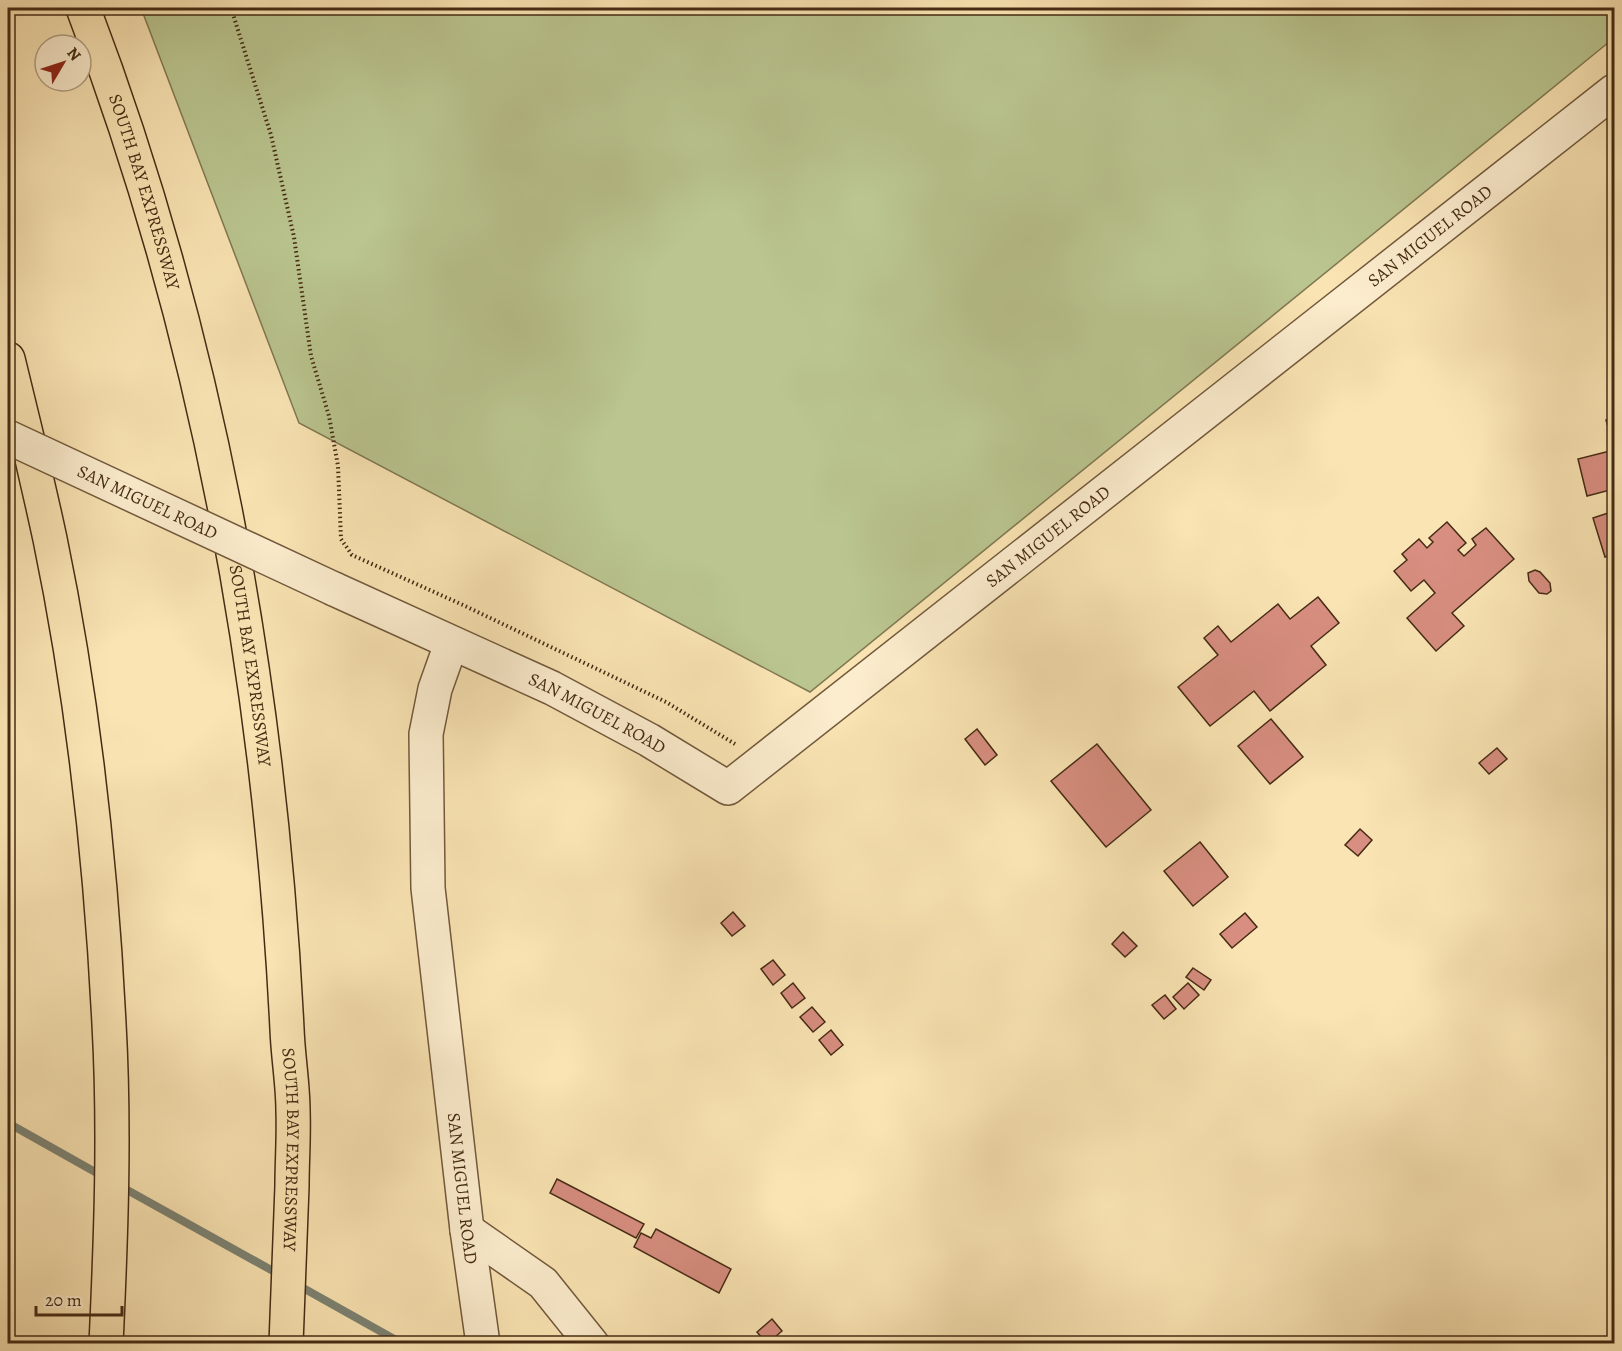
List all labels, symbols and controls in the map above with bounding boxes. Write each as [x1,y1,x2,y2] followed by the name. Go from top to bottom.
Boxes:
[33,33,93,93] north arrow
[62,43,86,66] text: N
[103,91,186,294] street label: SOUTH BAY EXPRESSWAY
[1363,179,1497,292] street label: SAN MIGUEL ROAD
[74,459,222,545] street label: SAN MIGUEL ROAD
[981,480,1115,593] street label: SAN MIGUEL ROAD
[223,563,277,769] street label: SOUTH BAY EXPRESSWAY
[525,667,670,759] street label: SAN MIGUEL ROAD
[276,1047,305,1253] street label: SOUTH BAY EXPRESSWAY
[442,1111,484,1266] street label: SAN MIGUEL ROAD
[36,1279,122,1317] scale bar
[45,1288,82,1312] text: 20 m

